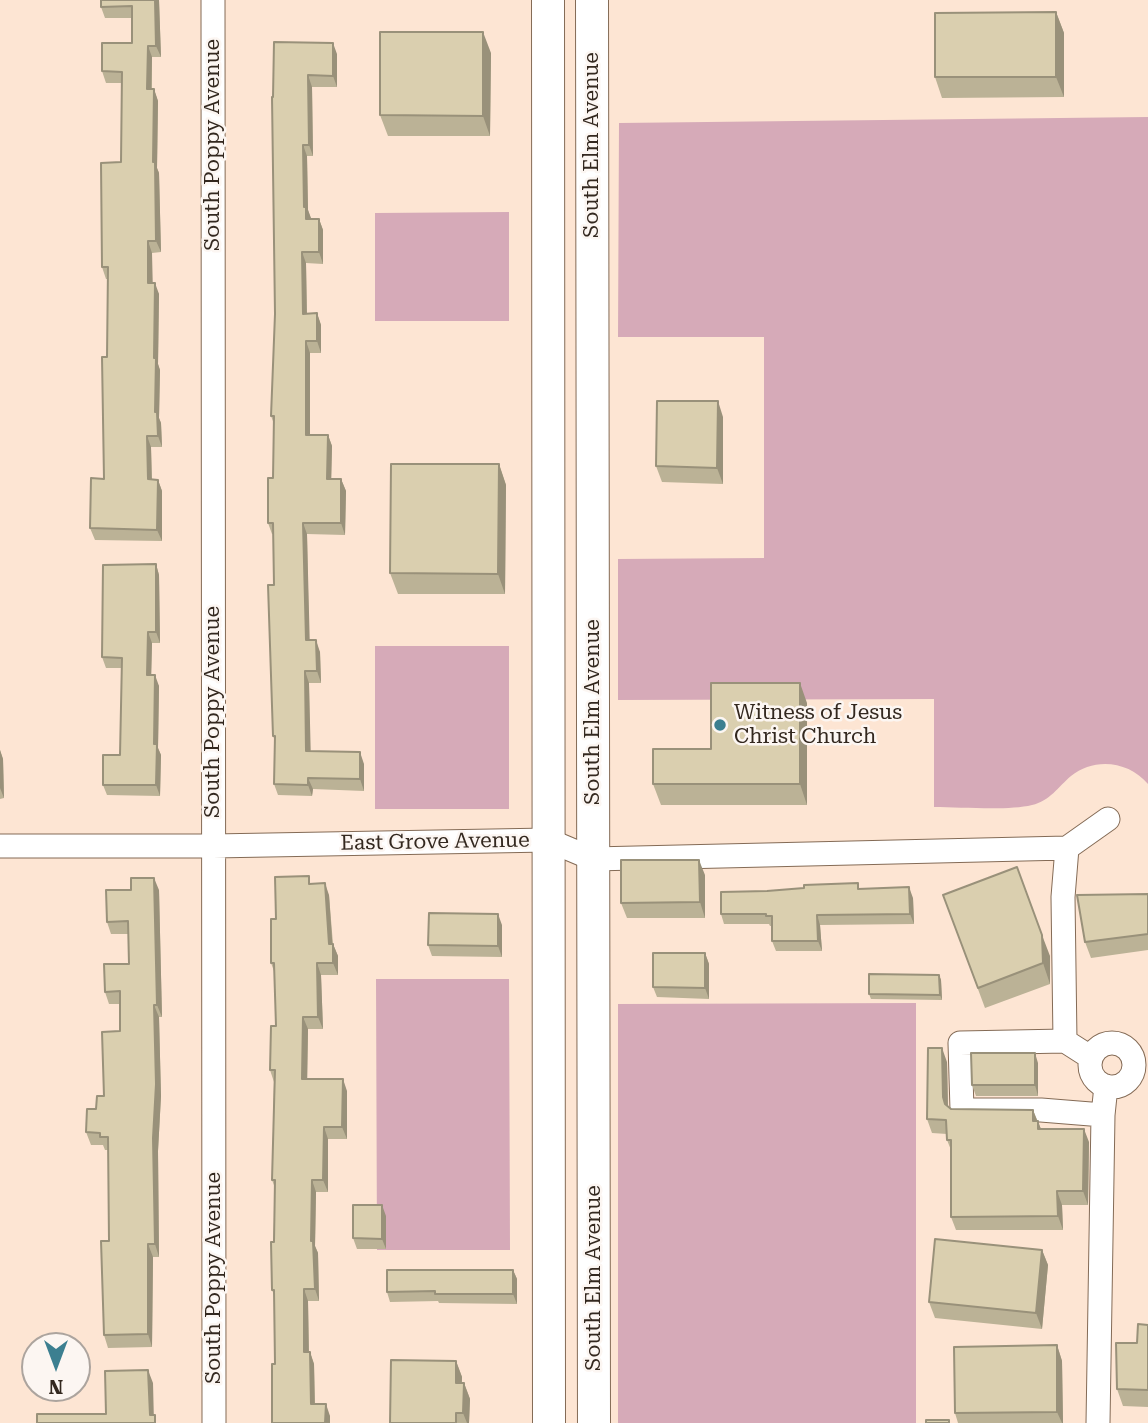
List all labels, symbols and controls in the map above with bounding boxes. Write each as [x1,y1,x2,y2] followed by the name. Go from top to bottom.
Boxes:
[200,39,226,251] street label: South Poppy Avenue
[579,52,605,238] street label: South Elm Avenue
[200,606,226,818] street label: South Poppy Avenue
[580,619,606,805] street label: South Elm Avenue
[734,700,902,750] place label: Witness of Jesus Christ Church
[712,717,728,733] marker: Witness of Jesus Christ Church
[340,828,530,856] street label: East Grove Avenue
[201,1172,227,1384] street label: South Poppy Avenue
[581,1185,607,1371] street label: South Elm Avenue
[21,1332,91,1402] north arrow
[49,1375,63,1398] text: N

